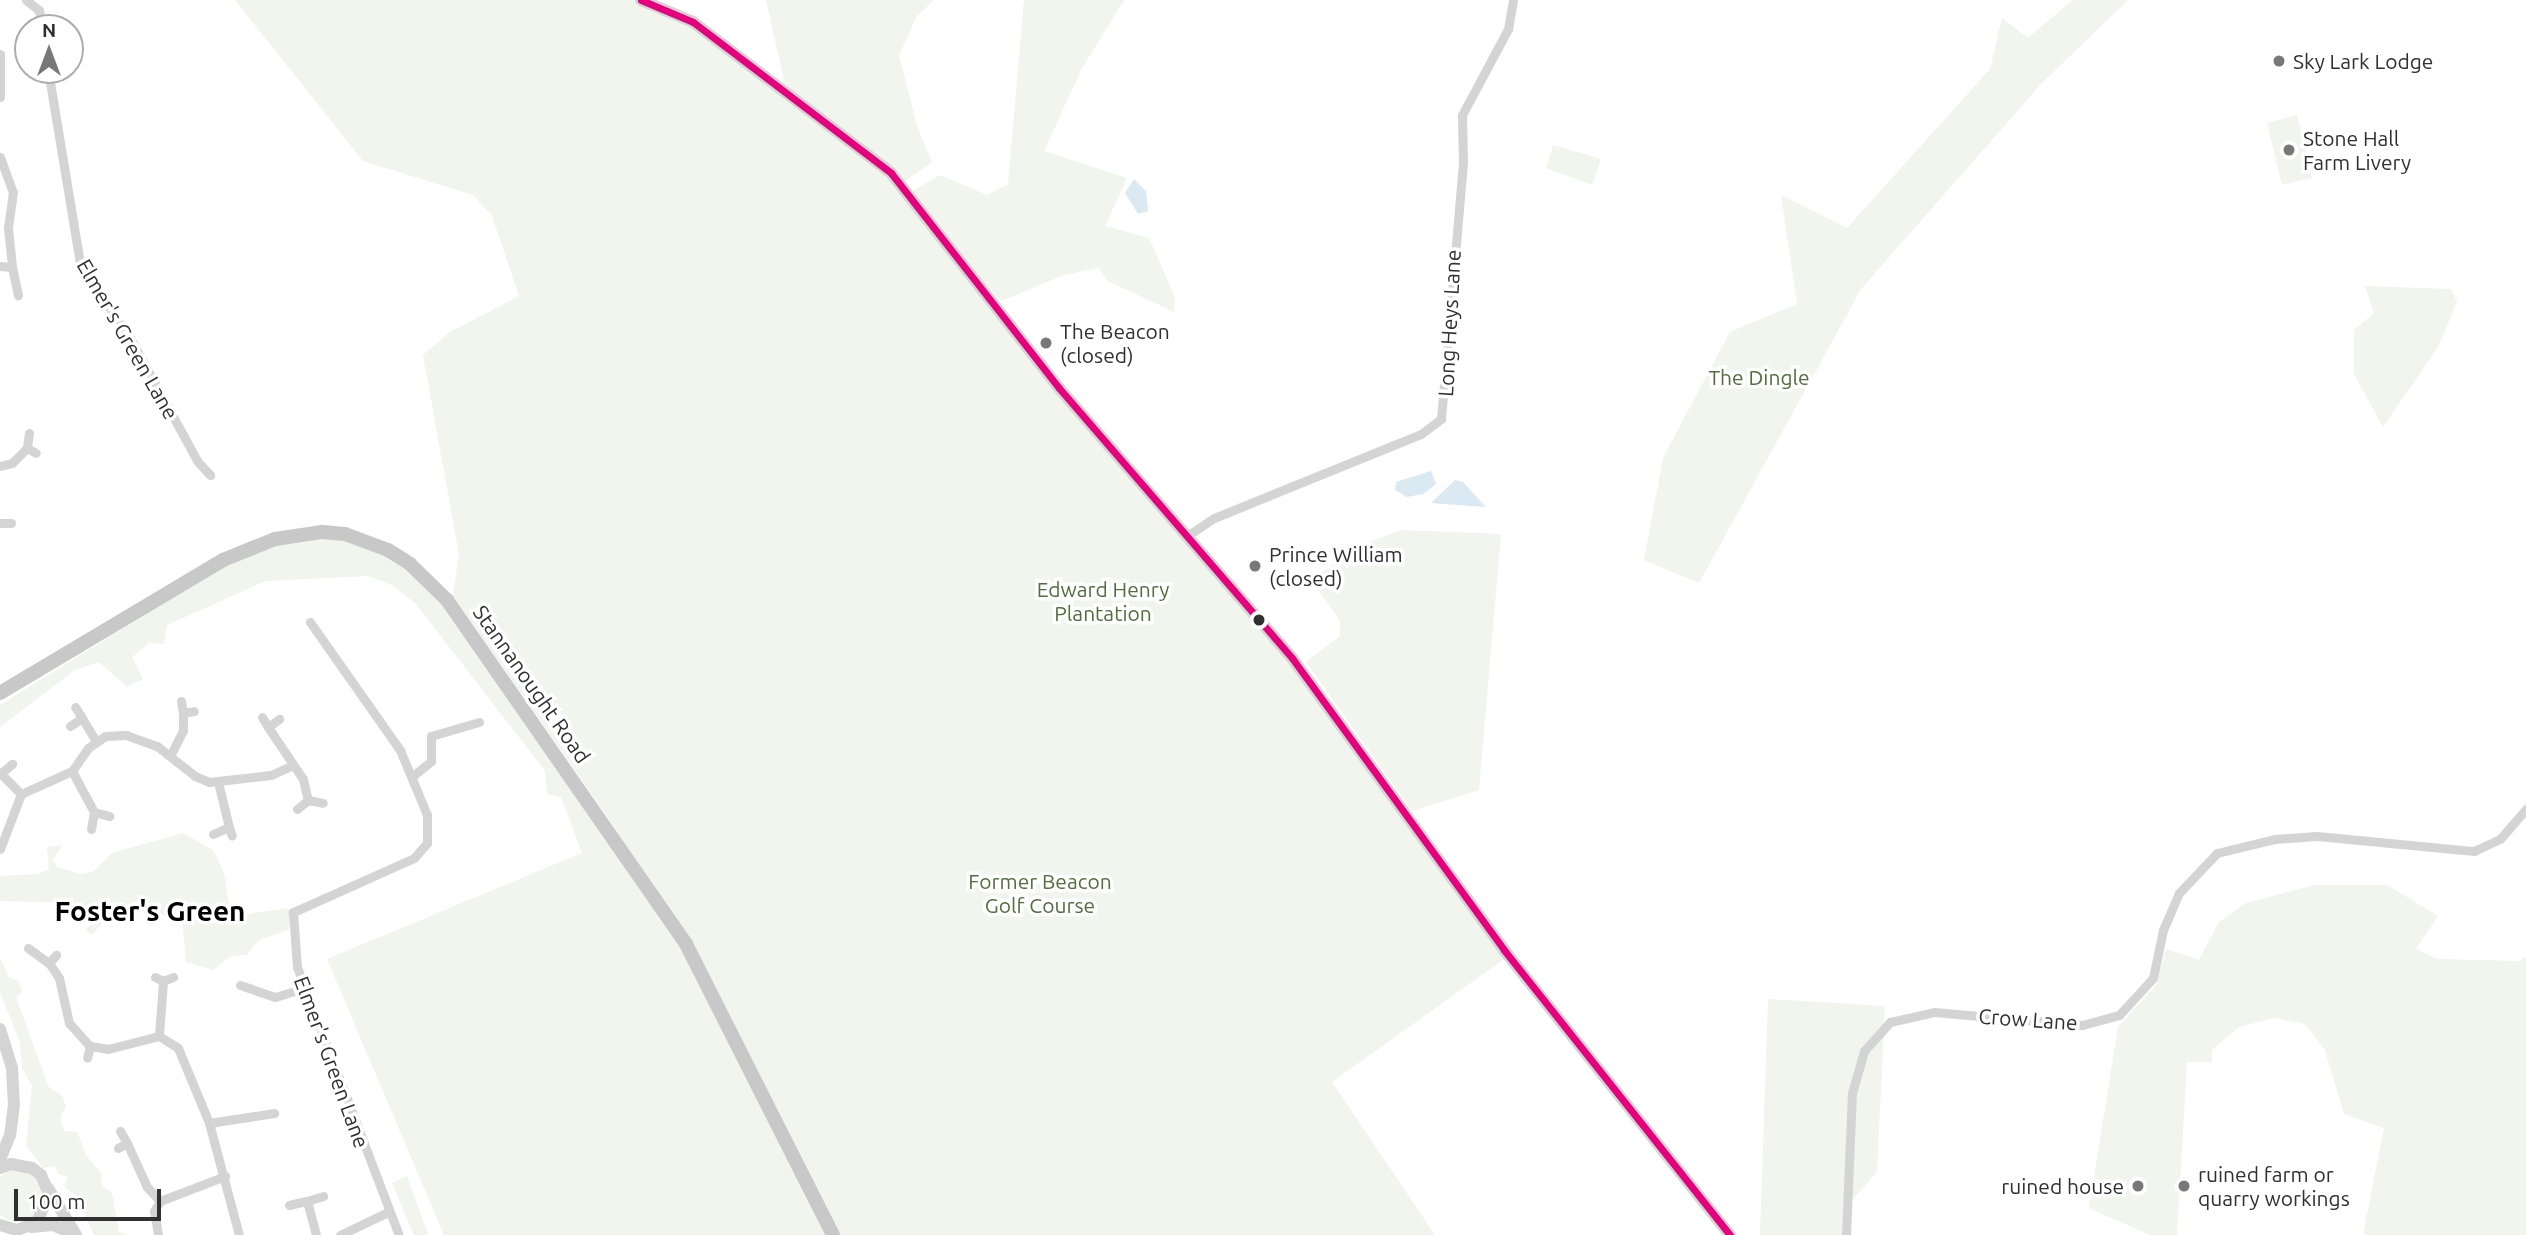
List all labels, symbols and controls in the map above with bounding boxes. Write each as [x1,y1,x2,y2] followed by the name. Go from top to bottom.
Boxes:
[14,14,84,84] north arrow
[42,19,56,41] text: N
[2293,48,2433,74] place label: Sky Lark Lodge
[2271,53,2287,69] marker: Sky Lark Lodge
[2303,125,2411,175] place label: Stone Hall Farm Livery
[2281,142,2297,158] marker: Stone Hall Farm Livery
[1433,249,1465,397] street label: Long Heys Lane
[72,254,184,424] street label: Elmer's Green Lane
[1060,318,1170,368] place label: The Beacon (closed)
[1038,335,1054,351] marker: The Beacon (closed)
[1708,364,1810,390] park label: The Dingle
[1269,541,1403,591] place label: Prince William (closed)
[1247,558,1263,574] marker: Prince William (closed)
[1037,576,1169,626] park label: Edward Henry Plantation
[468,600,596,768] street label: Stannanought Road
[1252,613,1266,627] unlabelled marker
[968,868,1112,918] park label: Former Beacon Golf Course
[55,894,245,928] district label: Foster's Green
[289,973,375,1151] street label: Elmer's Green Lane
[1978,1003,2078,1035] street label: Crow Lane
[2198,1161,2350,1211] place label: ruined farm or quarry workings
[2001,1173,2124,1199] place label: ruined house
[18,1176,164,1220] scale bar
[2130,1178,2146,1194] marker: ruined house
[2176,1178,2192,1194] marker: ruined farm or quarry workings
[27,1189,85,1213] text: 100 m

